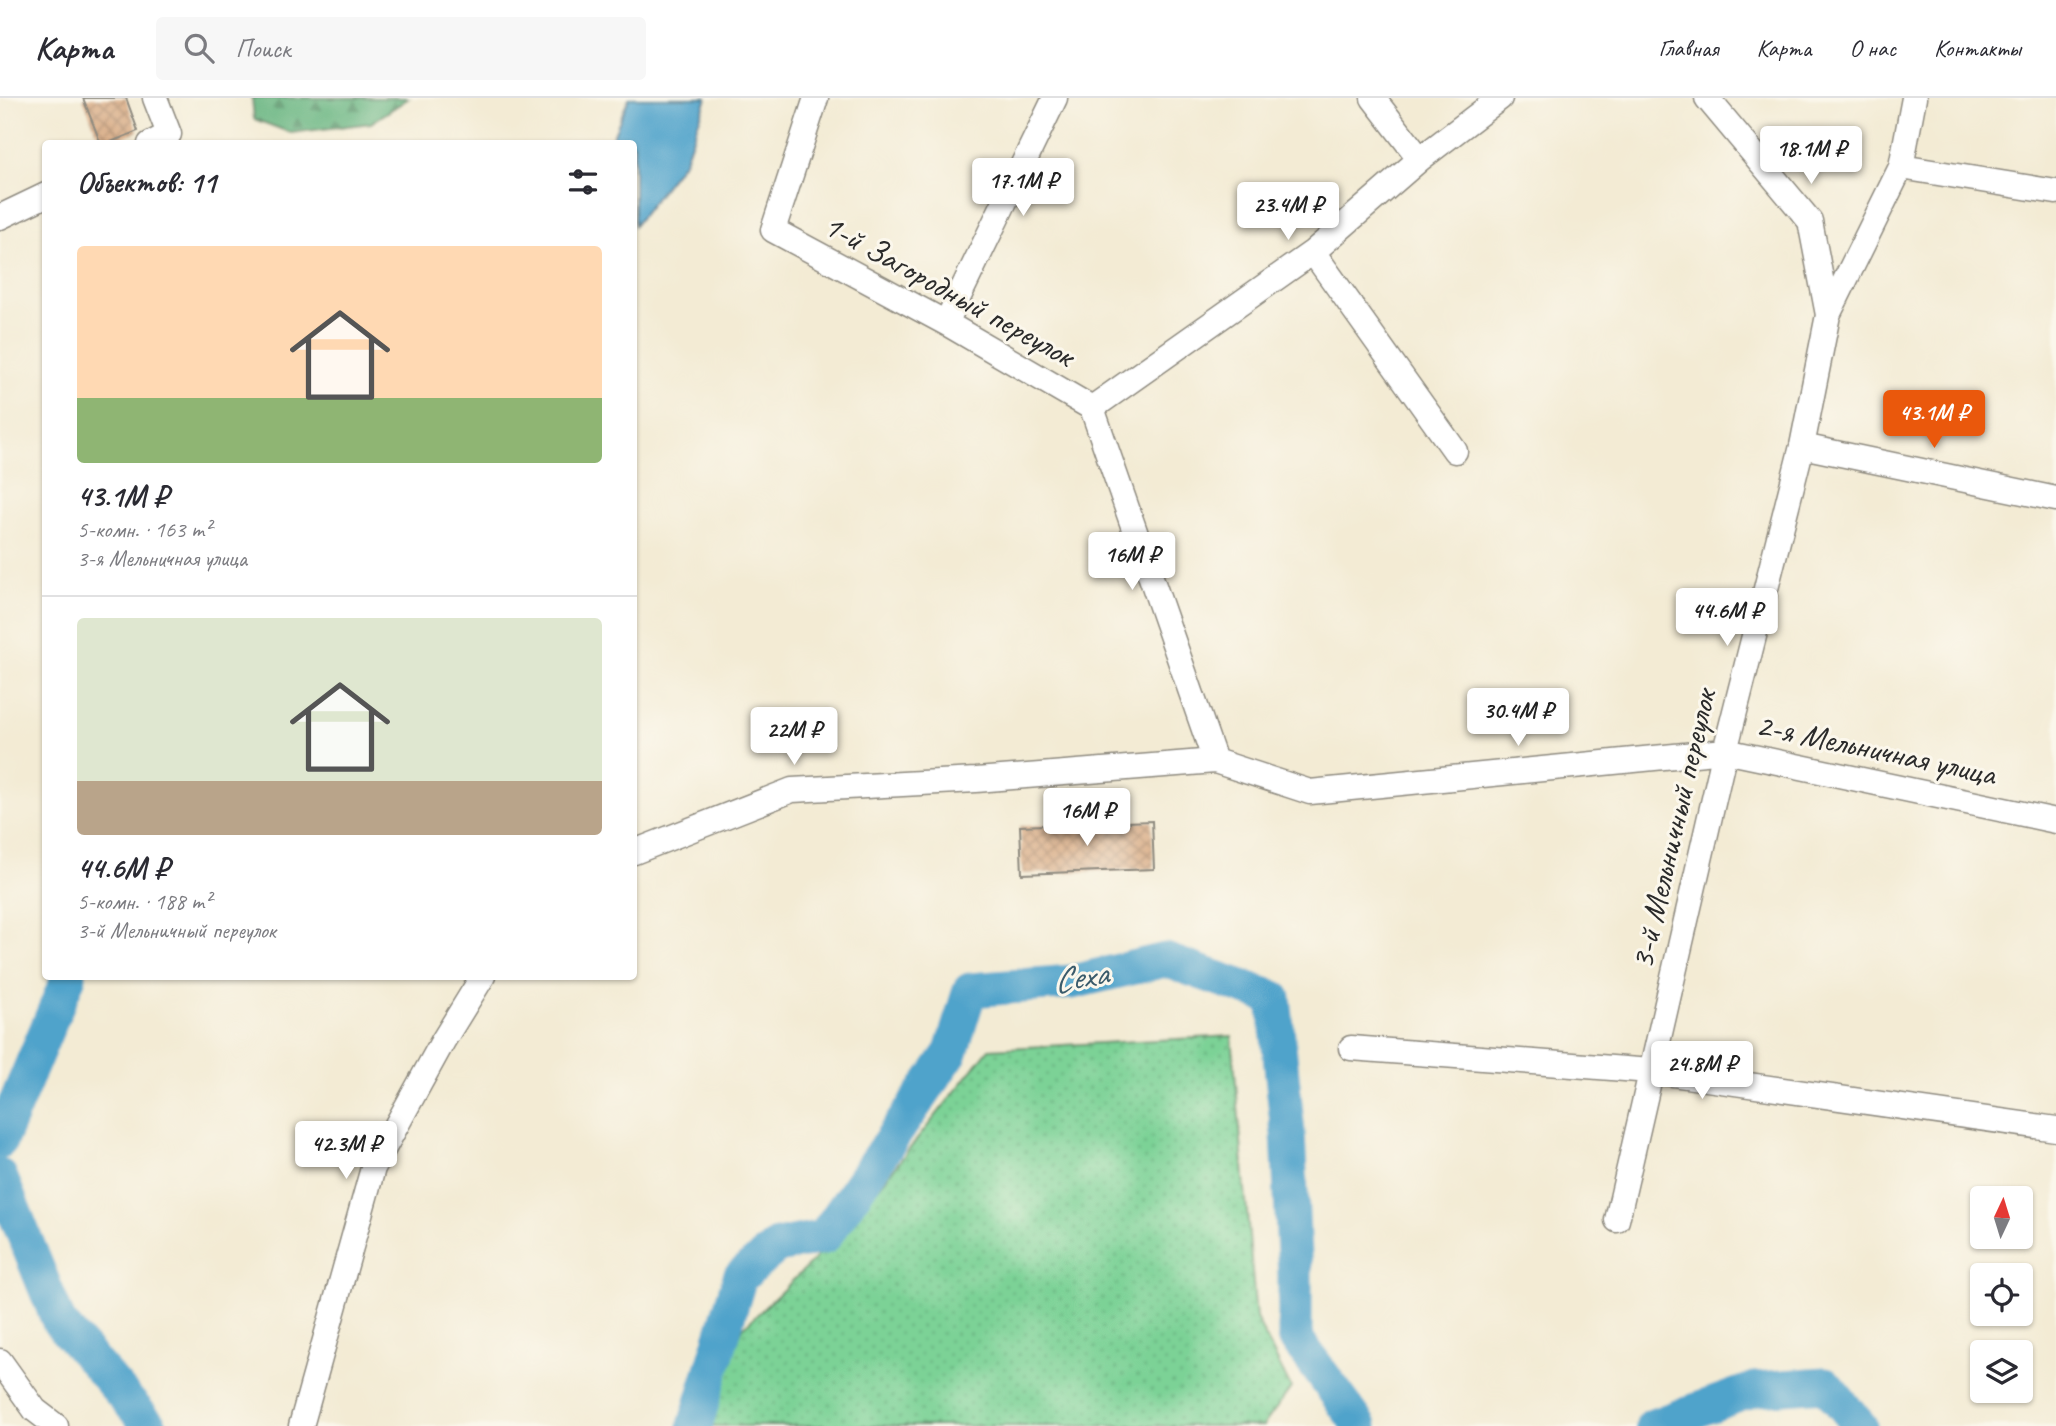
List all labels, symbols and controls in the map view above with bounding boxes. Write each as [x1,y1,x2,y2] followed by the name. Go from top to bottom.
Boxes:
[156,17,646,80] search box
[35,27,114,69] text: Карта
[180,29,218,67] icon: search
[236,32,290,65] text: Поиск
[1658,33,1719,63] text: Главная
[1757,33,1811,63] text: Карта
[1849,33,1896,63] text: О нас
[1934,33,2021,63] text: Контакты
[1746,126,1876,186] pin: 18.1M ₽
[1776,134,1846,163] text: 18.1M ₽
[958,158,1088,218] pin: 17.1M ₽
[77,163,216,201] text: Объектов: 11
[564,163,602,201] icon: filters
[988,166,1058,195] text: 17.1M ₽
[1223,183,1353,242] pin: 23.4M ₽
[1253,190,1323,219] text: 23.4M ₽
[816,204,1084,378] street label: 1-й Загородный переулок
[277,292,403,418] icon: home
[1869,390,1999,450] pin: 43.1M ₽
[1899,398,1969,427] text: 43.1M ₽
[77,477,168,515] text: 43.1M ₽
[77,515,211,544] text: 5-комн. · 163 m²
[1083,532,1181,592] pin: 16M ₽
[1104,540,1160,569] text: 16M ₽
[77,544,247,573] text: 3-я Мельничная улица
[1662,588,1792,648] pin: 44.6M ₽
[1692,596,1762,625] text: 44.6M ₽
[277,664,403,790] icon: home
[1620,683,1726,973] street label: 3-й Мельничный переулок
[1453,688,1583,748] pin: 30.4M ₽
[1483,696,1553,725] text: 30.4M ₽
[1752,703,2001,795] street label: 2-я Мельничная улица
[745,708,843,767] pin: 22M ₽
[767,715,821,744] text: 22M ₽
[1038,788,1136,848] pin: 16M ₽
[1059,796,1115,825] text: 16M ₽
[77,849,169,887] text: 44.6M ₽
[77,887,211,916] text: 5-комн. · 188 m²
[77,916,276,945] text: 3-й Мельничный переулок
[1049,950,1114,1004] water label: Сеха
[1637,1042,1767,1101] pin: 24.8M ₽
[1667,1049,1737,1078] text: 24.8M ₽
[281,1122,411,1181] pin: 42.3M ₽
[311,1129,381,1158] text: 42.3M ₽
[1970,1186,2034,1250] north arrow
[1970,1186,2033,1403] map controls
[1970,1263,2033,1326] button: locate
[1970,1340,2033,1403] button: layers

